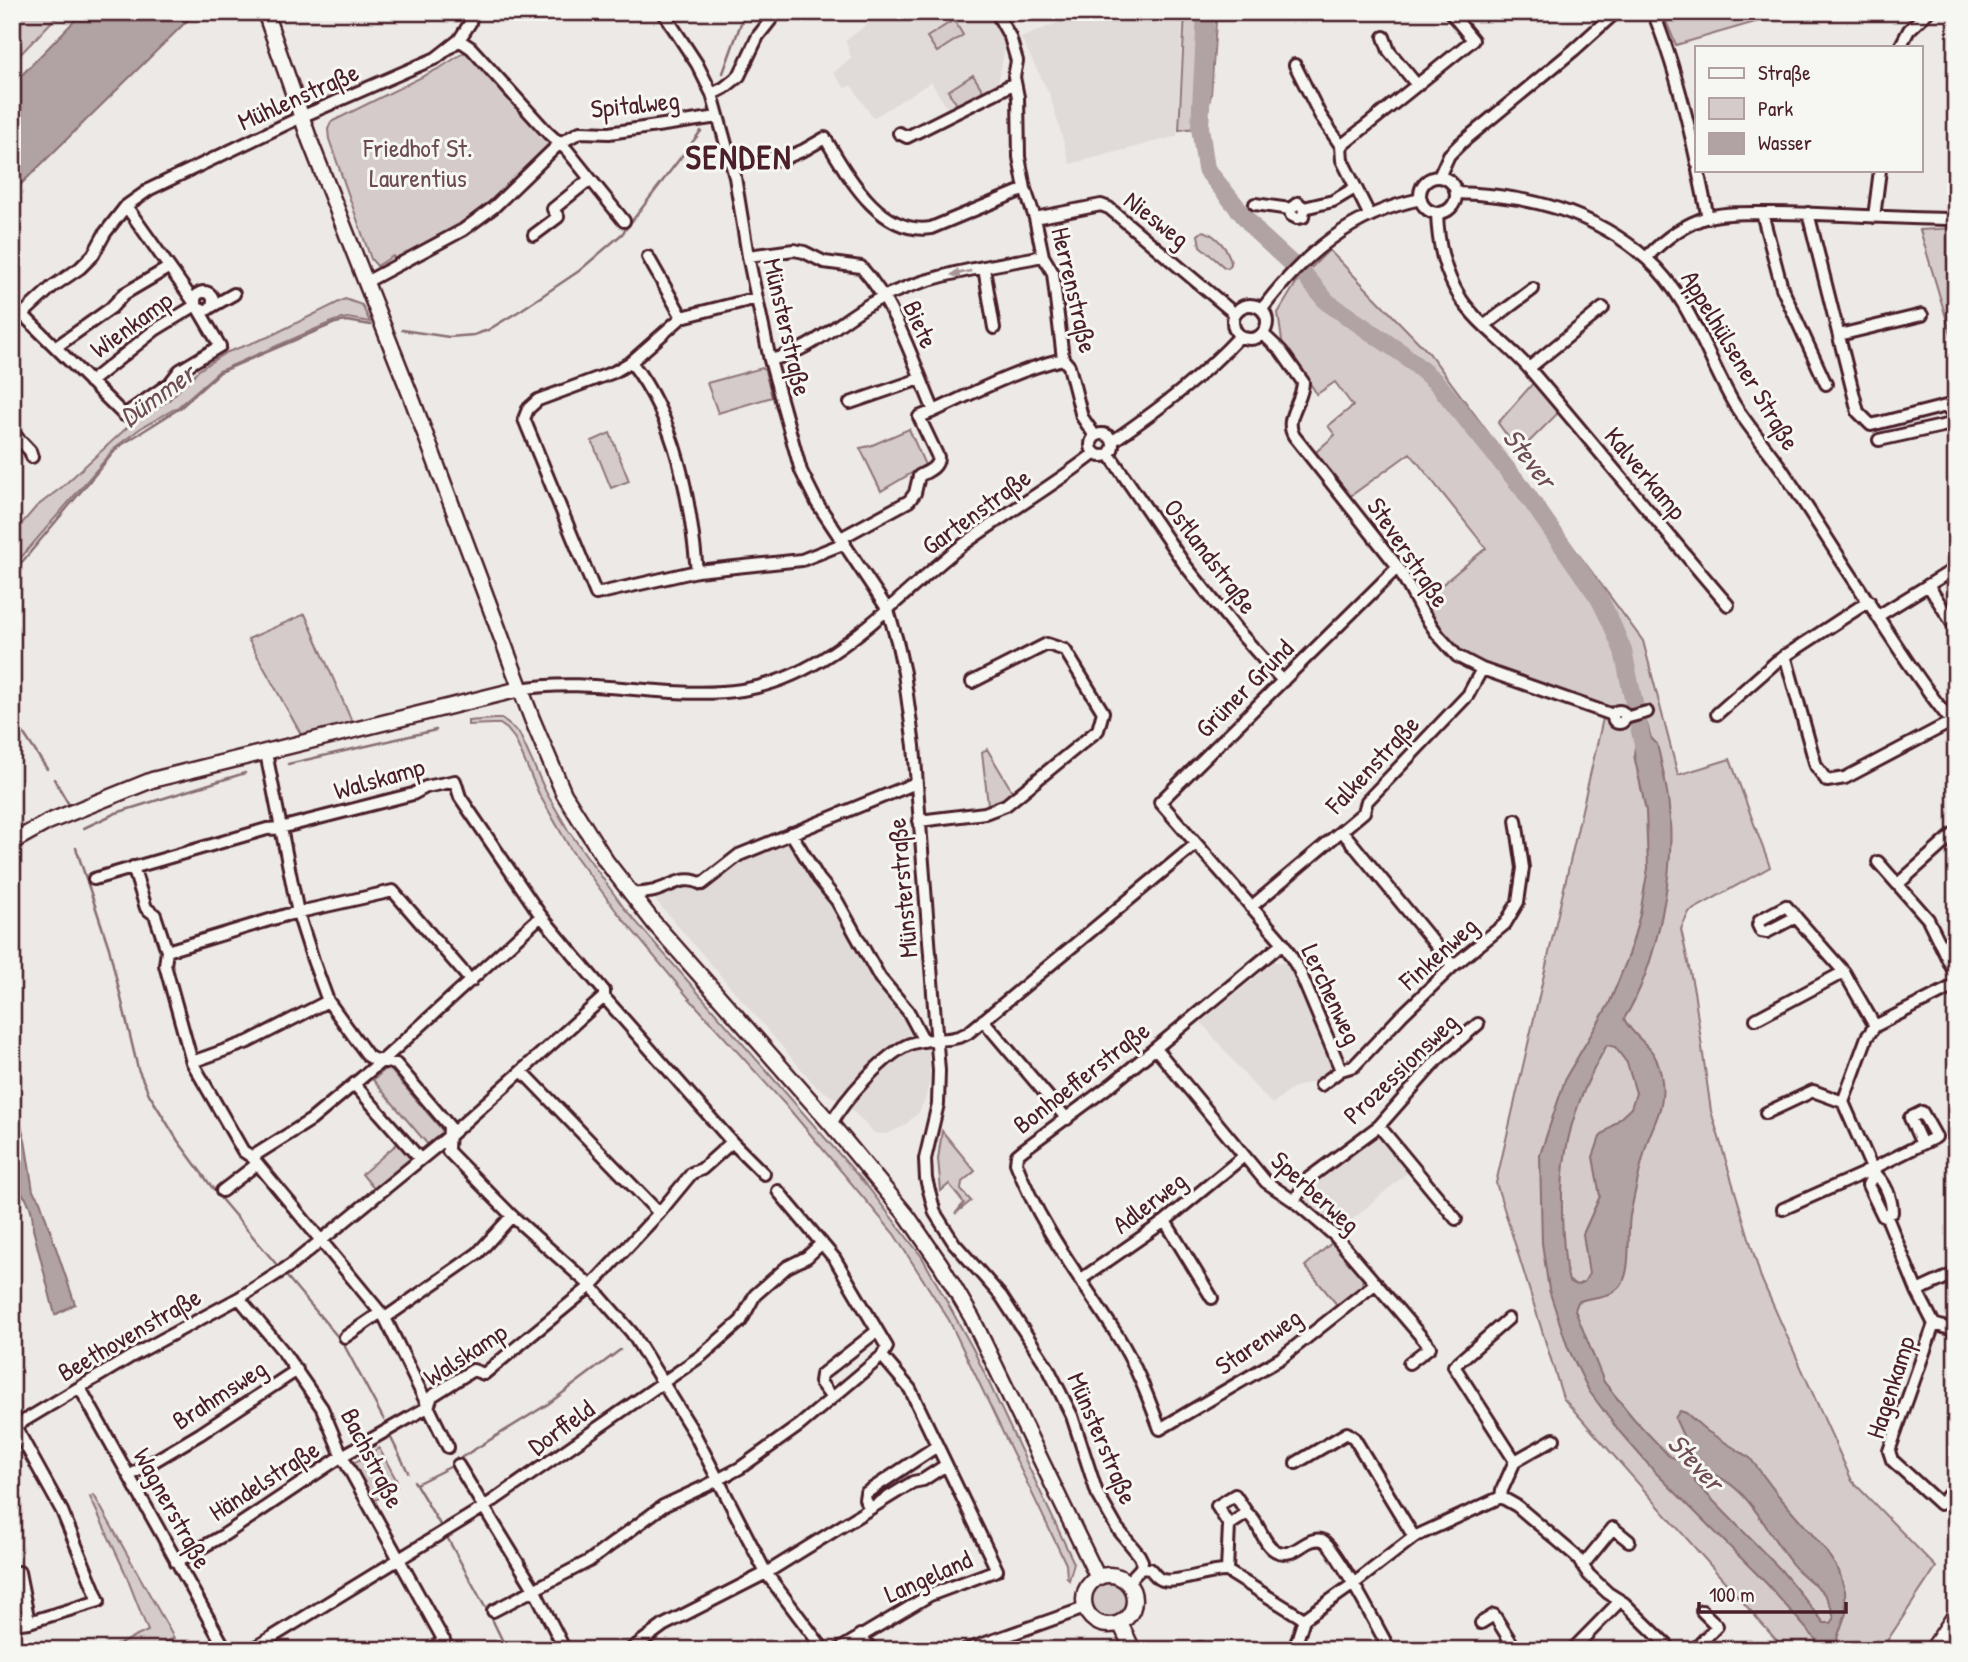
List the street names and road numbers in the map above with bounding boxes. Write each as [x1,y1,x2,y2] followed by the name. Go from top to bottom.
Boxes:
[232,54,364,138] street label: Mühlenstraße
[589,82,681,126] street label: Spitalweg
[1117,182,1197,256] street label: Niesweg
[1044,224,1106,356] street label: Herrenstraße
[755,255,821,399] street label: Münsterstraße
[1673,264,1809,456] street label: Appelhülsener Straße
[83,282,179,366] street label: Wienkamp
[895,295,947,353] street label: Biete
[1597,419,1695,527] street label: Kalverkamp
[914,460,1038,562] street label: Gartenstraße
[1359,490,1459,614] street label: Steverstraße
[1156,491,1266,621] street label: Ostlandstraße
[1187,631,1301,745] street label: Grüner Grund
[1317,707,1427,822] street label: Falkenstraße
[330,748,428,808] street label: Walskamp
[878,817,926,959] street label: Münsterstraße
[1391,908,1485,998] street label: Finkenweg
[1294,938,1370,1050] street label: Lerchenweg
[1335,1005,1465,1131] street label: Prozessionsweg
[1005,1013,1157,1141] street label: Bonhoefferstraße
[1264,1143,1368,1241] street label: Sperberweg
[1105,1163,1193,1241] street label: Adlerweg
[51,1279,207,1389] street label: Beethovenstraße
[1208,1299,1308,1383] street label: Starenweg
[416,1314,514,1394] street label: Walskamp
[1857,1331,1923,1443] street label: Hagenkamp
[165,1350,273,1438] street label: Brahmsweg
[1060,1367,1146,1509] street label: Münsterstraße
[521,1391,601,1463] street label: Dorffeld
[333,1402,413,1514] street label: Bachstraße
[202,1431,326,1529] street label: Händelstraße
[125,1441,221,1575] street label: Wagnerstraße
[879,1541,977,1611] street label: Langeland

